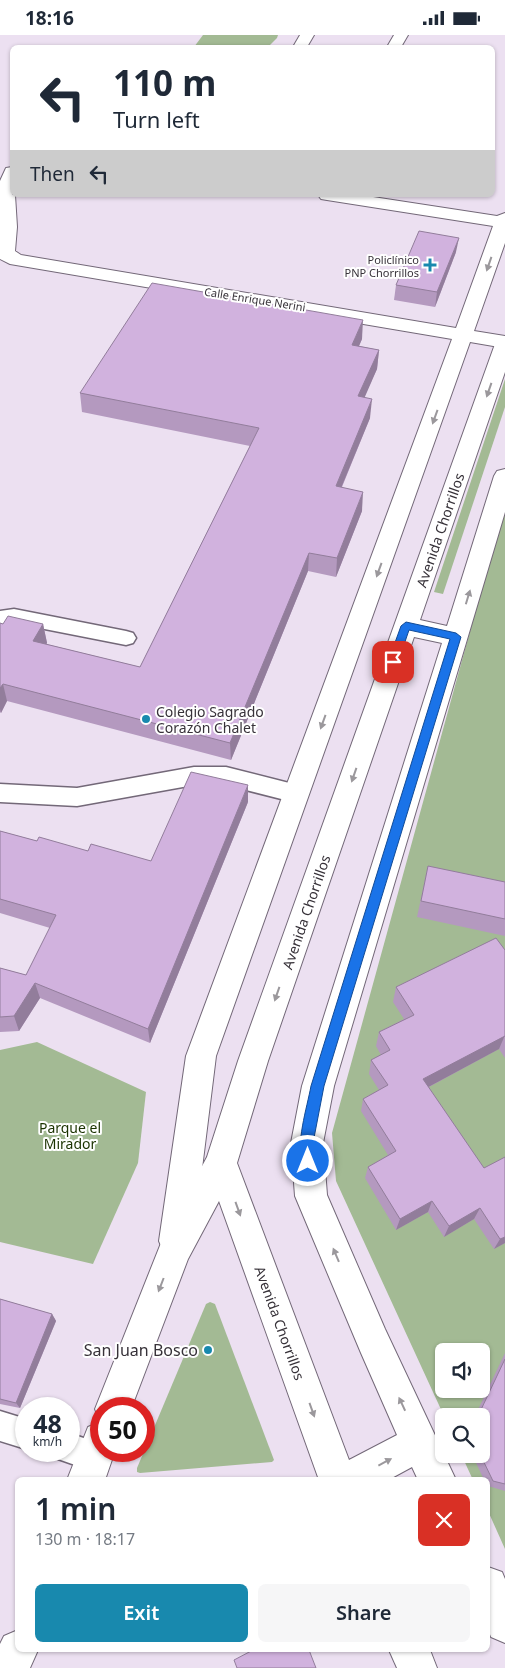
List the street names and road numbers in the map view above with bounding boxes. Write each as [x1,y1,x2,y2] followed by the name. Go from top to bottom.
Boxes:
[203,284,307,314] street label: Calle Enrique Nerini
[412,470,469,590] street label: Avenida Chorrillos
[278,852,335,972] street label: Avenida Chorrillos
[251,1263,310,1383] street label: Avenida Chorrillos

